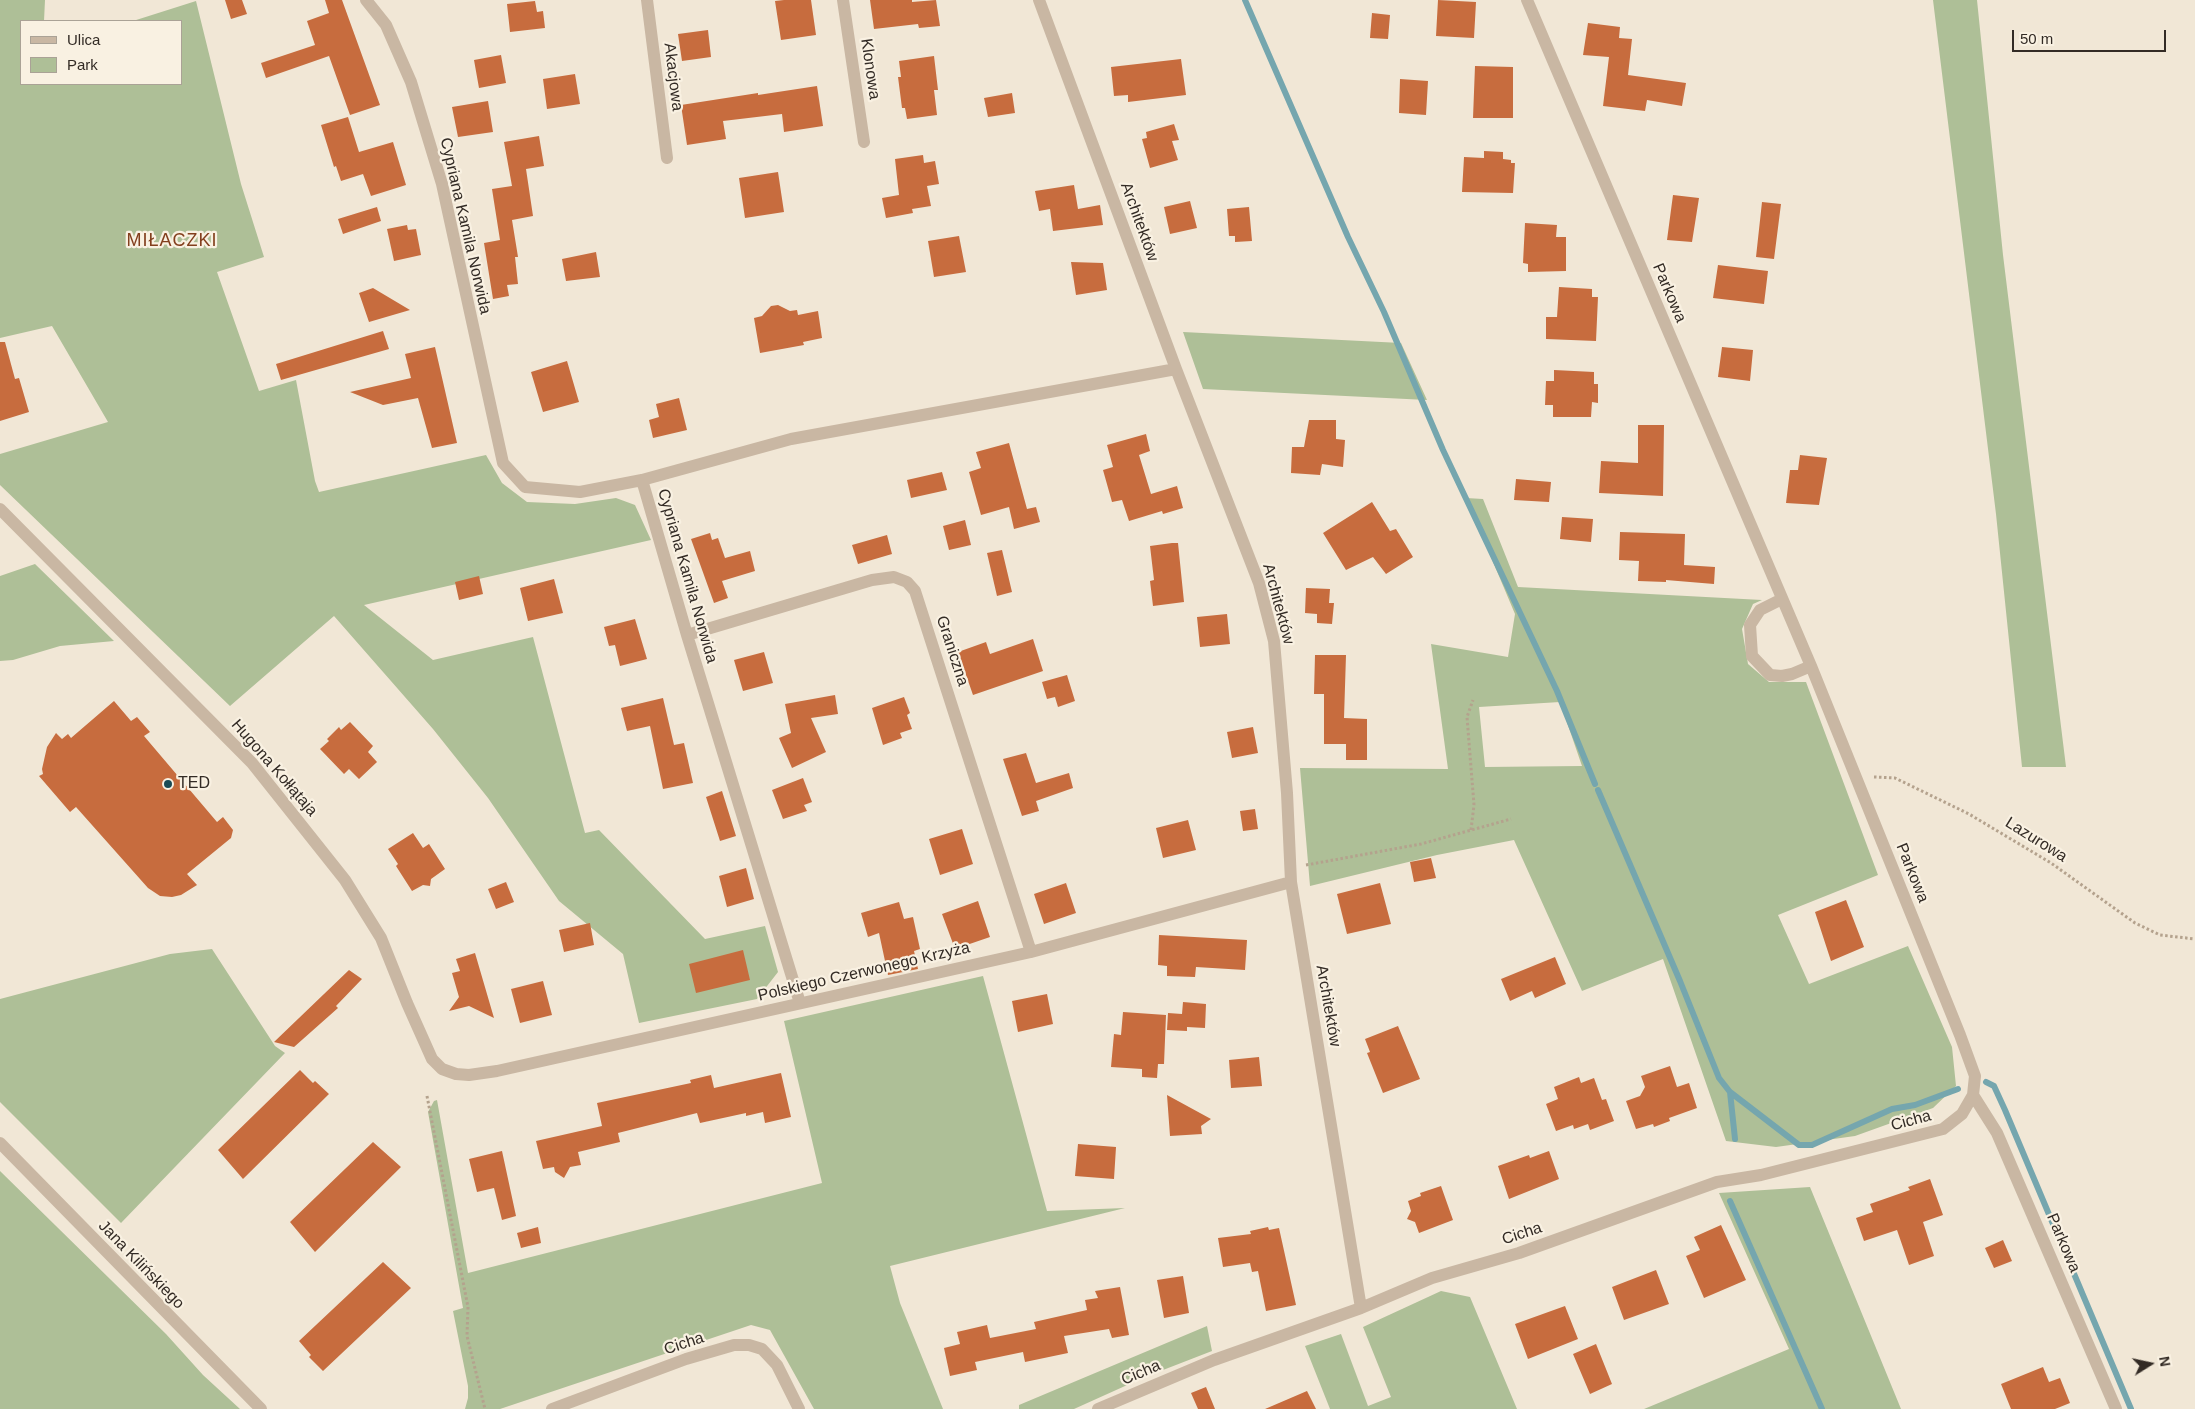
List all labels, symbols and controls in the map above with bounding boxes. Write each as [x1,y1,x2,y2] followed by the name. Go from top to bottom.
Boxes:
[20,20,182,85] legend
[2015,20,2169,52] scale bar
[2020,30,2053,47] text: 50 m
[67,31,100,48] text: Ulica
[856,37,884,101] street label: Klonowa
[659,42,687,112] street label: Akacjowa
[67,56,98,73] text: Park
[435,136,495,316] street label: Cypriana Kamila Norwida
[1116,180,1162,264] street label: Architektów
[125,230,219,252] district label: MIŁACZKI
[1648,261,1690,325] street label: Parkowa
[653,487,721,665] street label: Cypriana Kamila Norwida
[1258,562,1298,646] street label: Architektów
[932,613,972,689] street label: Graniczna
[227,716,321,820] street label: Hugona Kołłątaja
[178,774,210,794] place label: TED
[162,778,174,790] marker: TED
[2001,813,2071,867] street label: Lazurowa
[1891,841,1933,905] street label: Parkowa
[756,938,972,1006] street label: Polskiego Czerwonego Krzyża
[1311,964,1345,1048] street label: Architektów
[1889,1106,1933,1136] street label: Cicha
[2042,1211,2084,1275] street label: Parkowa
[94,1217,188,1313] street label: Jana Kilińskiego
[1500,1219,1544,1249] street label: Cicha
[662,1329,706,1359] street label: Cicha
[2125,1339,2175,1389] north arrow
[2156,1355,2174,1368] text: N
[1118,1356,1164,1390] street label: Cicha

